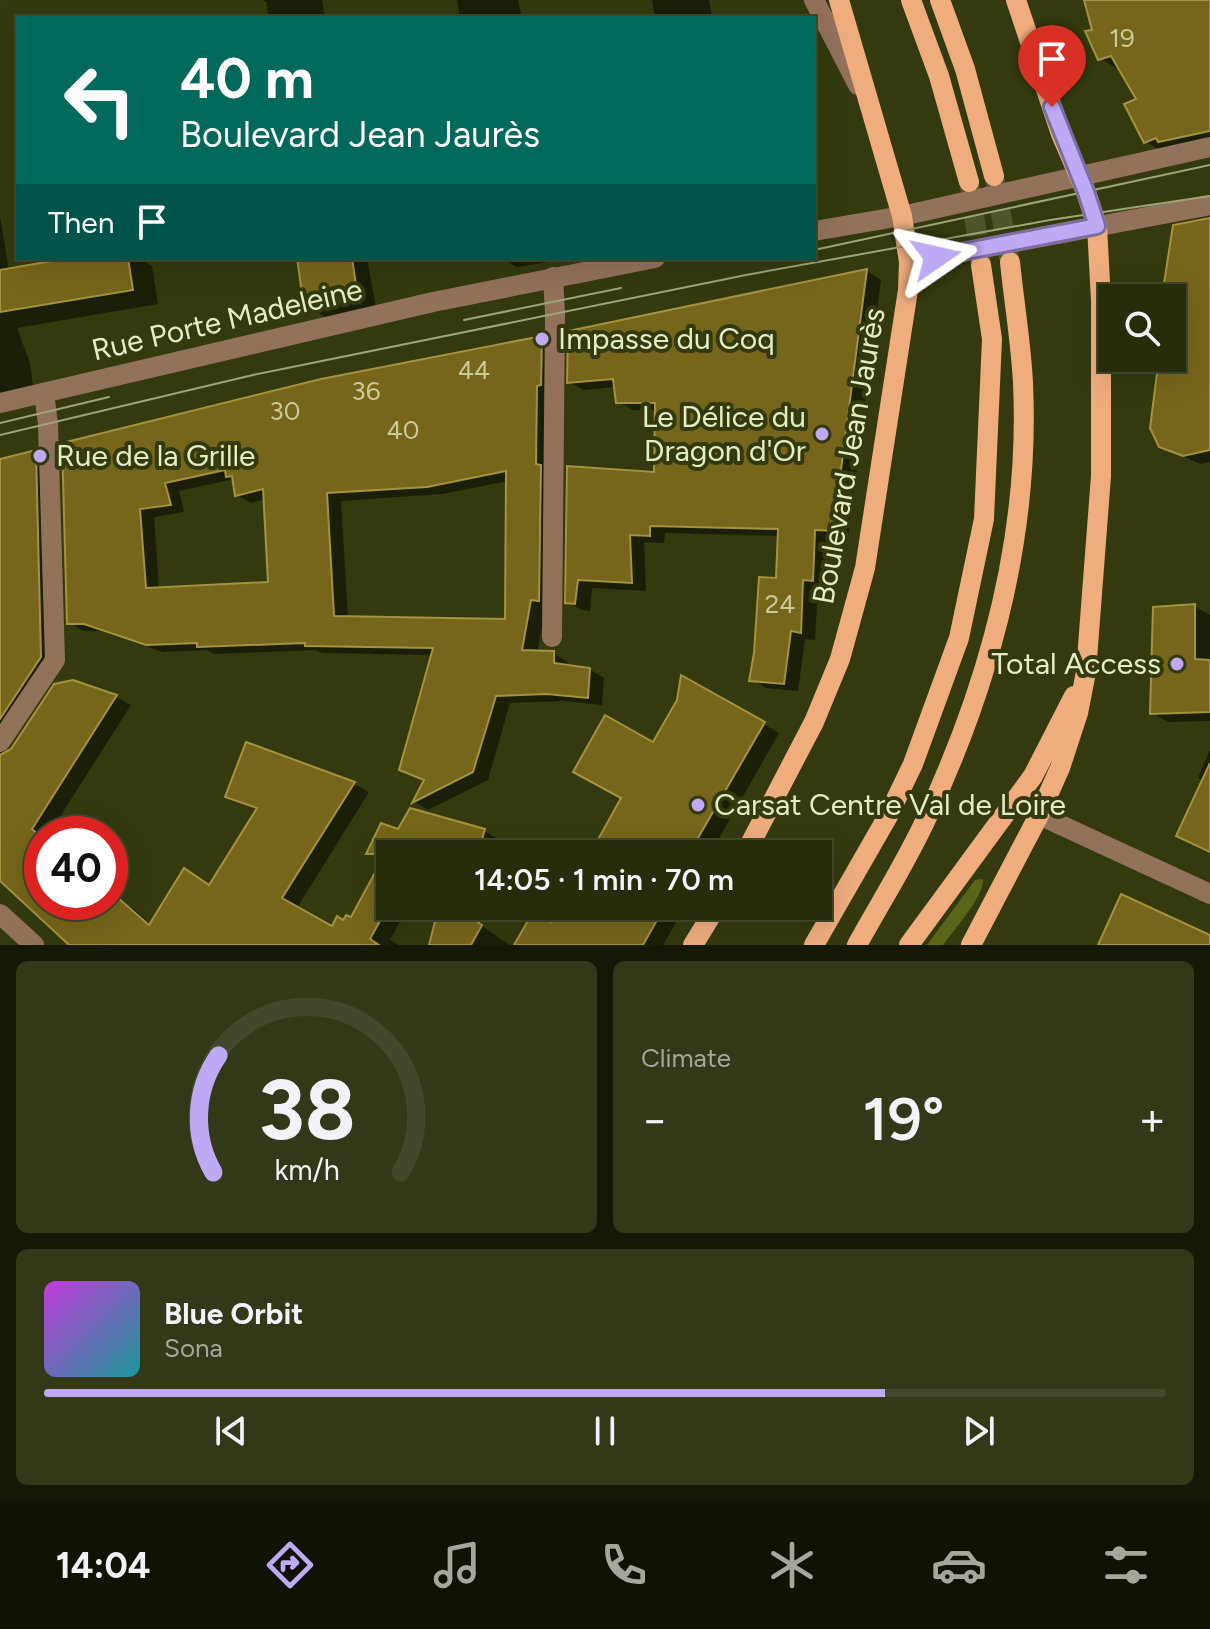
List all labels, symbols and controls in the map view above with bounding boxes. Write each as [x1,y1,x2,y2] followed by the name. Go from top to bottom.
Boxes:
[1109,22,1135,54] house number: 19
[1018,25,1086,107] pin
[1030,37,1074,81] icon: arrive
[180,45,314,112] text: 40 m
[48,48,152,152] icon: left
[180,113,540,156] text: Boulevard Jean Jaurès
[130,200,174,244] icon: arrive
[48,204,114,241] text: Then
[894,215,978,299] position arrow
[88,270,366,369] street label: Rue Porte Madeleine
[1098,284,1186,372] map controls
[1098,284,1186,372] button: search
[804,305,893,607] street label: Boulevard Jean Jaurès
[558,320,775,357] place label: Impasse du Coq
[533,330,551,348] marker: Impasse du Coq
[458,354,490,386] house number: 44
[352,375,380,407] house number: 36
[270,395,300,427] house number: 30
[642,398,806,469] place label: Le Délice du Dragon d'Or
[387,414,419,446] house number: 40
[813,425,831,443] marker: Le Délice du Dragon d'Or
[56,437,255,474] place label: Rue de la Grille
[31,447,49,465] marker: Rue de la Grille
[765,588,795,620] house number: 24
[991,645,1161,682] place label: Total Access
[1168,655,1186,673] marker: Total Access
[714,786,1066,823] place label: Carsat Centre Val de Loire
[689,796,707,814] marker: Carsat Centre Val de Loire
[24,816,128,920] speed limit sign: 40
[474,861,734,898] text: 14:05 · 1 min · 70 m
[641,1042,731,1074] text: Climate
[258,1060,355,1160] text: 38
[862,1083,945,1155] text: 19°
[641,1093,668,1146] text: −
[1139,1093,1166,1146] text: +
[274,1153,339,1187] text: km/h
[164,1295,303,1332] text: Blue Orbit
[164,1332,223,1364] text: Sona
[209,1409,253,1453] icon: previous
[583,1409,627,1453] icon: pause
[957,1409,1001,1453] icon: next
[262,1537,318,1593] icon: directions
[429,1537,485,1593] icon: music
[596,1537,652,1593] icon: phone
[764,1537,820,1593] icon: climate
[931,1537,987,1593] icon: car
[1098,1537,1154,1593] icon: filters
[56,1544,151,1587] text: 14:04

